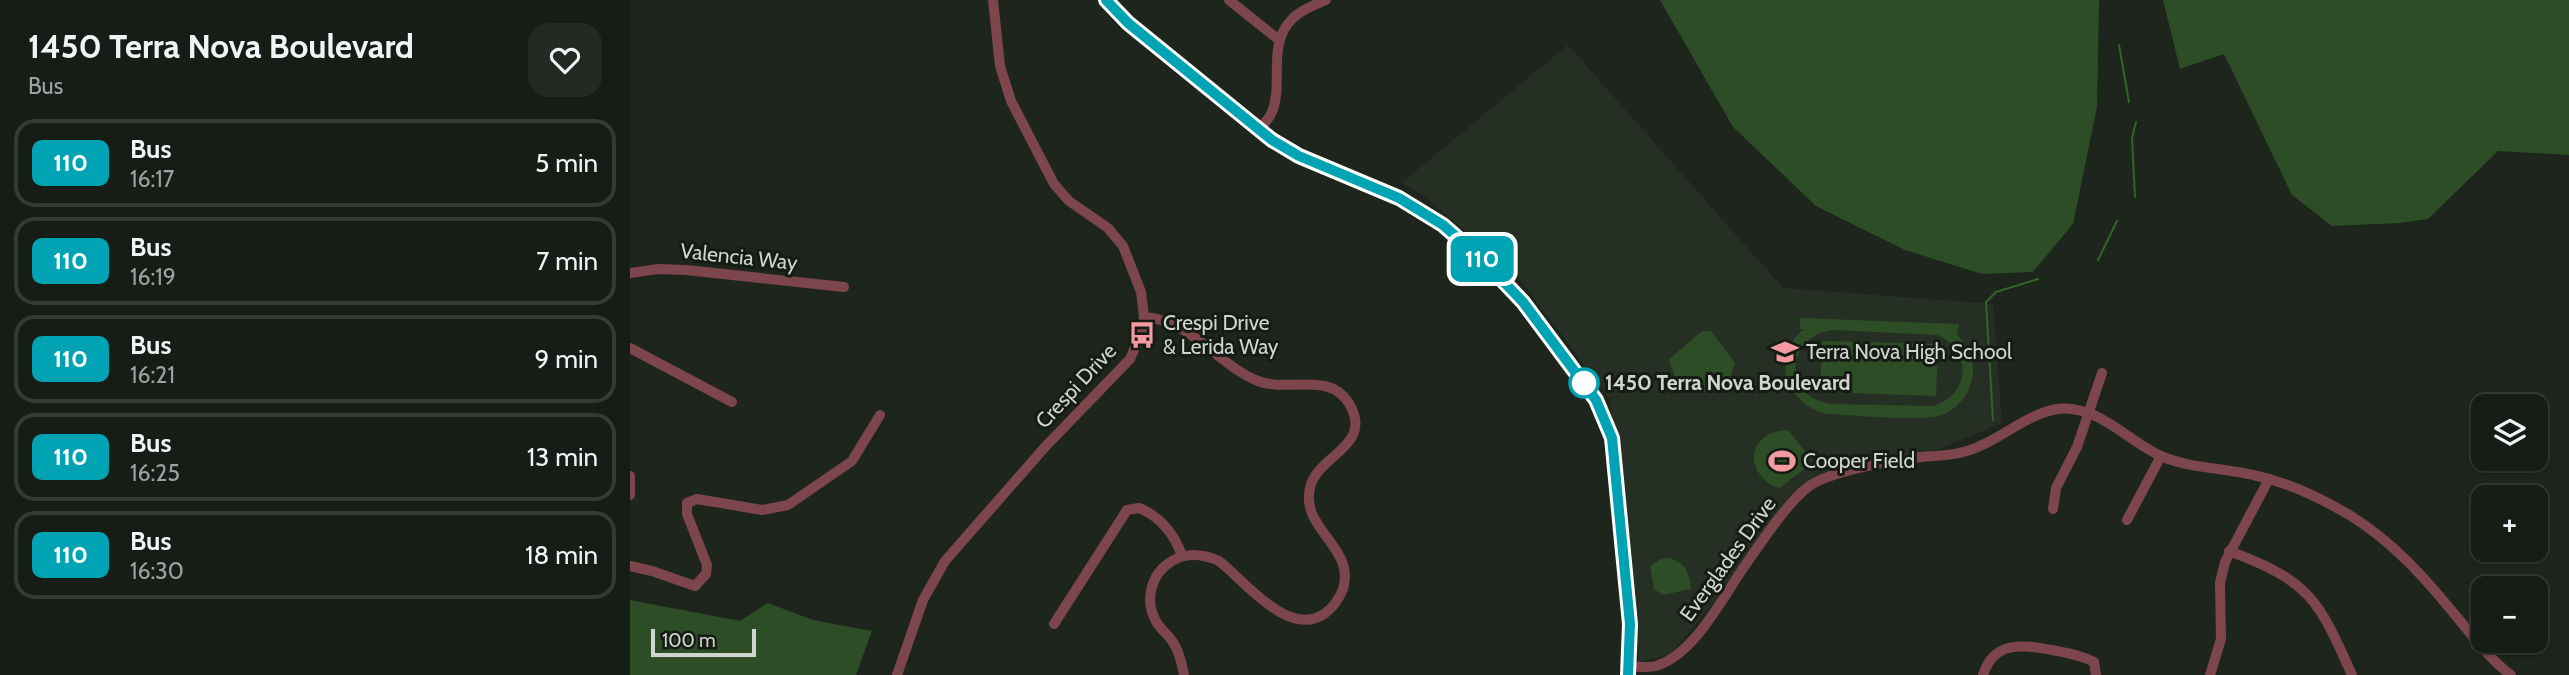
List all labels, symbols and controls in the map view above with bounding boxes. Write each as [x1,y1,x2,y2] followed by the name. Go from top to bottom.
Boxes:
[528,23,602,97] button: heart
[28,26,414,66] text: 1450 Terra Nova Boulevard
[28,72,63,100] text: Bus
[130,133,171,165] text: Bus
[535,147,598,179] text: 5 min
[53,148,88,177] text: 110
[130,165,174,193] text: 16:17
[130,231,171,263] text: Bus
[1442,236,1522,282] line badge: 110
[679,238,799,275] street label: Valencia Way
[1465,244,1499,273] text: 110
[536,245,598,277] text: 7 min
[53,246,88,275] text: 110
[130,263,176,291] text: 16:19
[1163,310,1279,359] place label: Crespi Drive & Lerida Way
[1127,320,1157,350] bus stop icon: Crespi Drive & Lerida Way
[130,329,171,361] text: Bus
[1770,337,1800,367] school or university icon: Terra Nova High School
[1030,338,1121,433] street label: Crespi Drive
[1806,339,2012,364] place label: Terra Nova High School
[535,343,598,375] text: 9 min
[53,344,88,373] text: 110
[130,361,175,389] text: 16:21
[1569,368,1599,398] marker: 1450 Terra Nova Boulevard
[1605,370,1851,395] place label: 1450 Terra Nova Boulevard
[2471,394,2548,653] map controls
[2471,394,2548,471] button: layers
[130,427,171,459] text: Bus
[527,441,598,473] text: 13 min
[53,442,88,471] text: 110
[1767,446,1797,476] sports icon: Cooper Field
[1803,448,1915,473] place label: Cooper Field
[130,459,180,487] text: 16:25
[2471,485,2548,562] button: +
[1674,492,1781,626] street label: Everglades Drive
[130,525,171,557] text: Bus
[525,539,598,571] text: 18 min
[53,540,88,569] text: 110
[130,557,184,585] text: 16:30
[2471,576,2548,653] button: −
[651,626,756,658] scale bar
[662,629,716,652] text: 100 m

